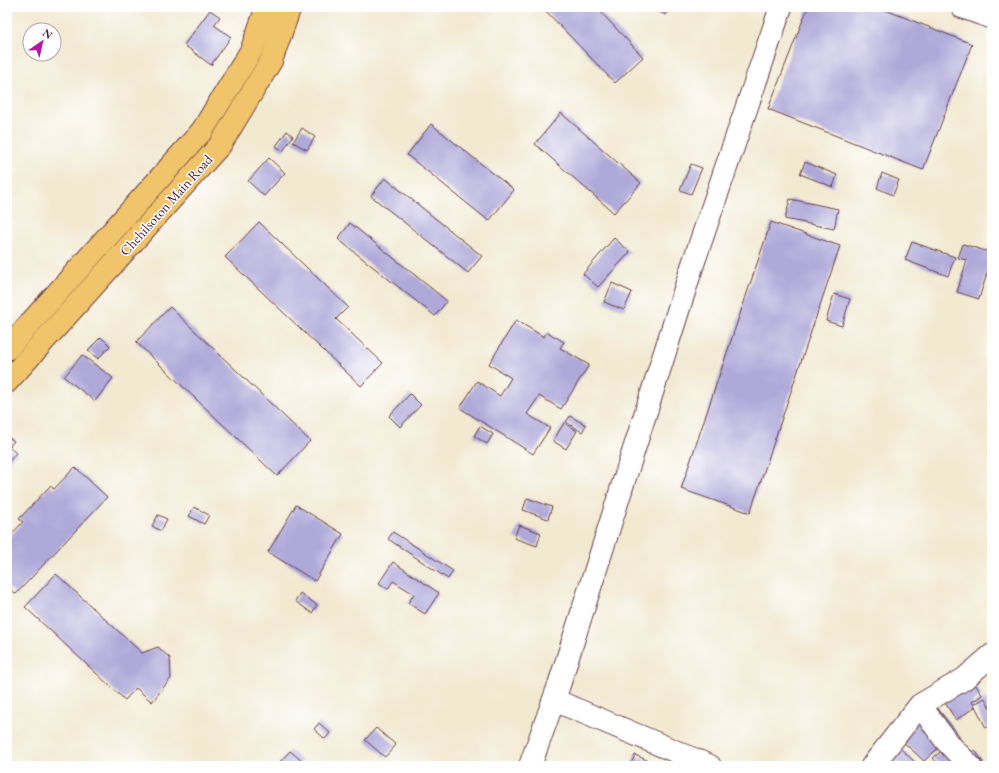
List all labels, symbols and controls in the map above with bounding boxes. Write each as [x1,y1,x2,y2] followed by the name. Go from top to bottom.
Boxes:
[22,22,62,62] north arrow
[40,25,55,42] text: N
[116,150,217,259] street label: Chehilsoton Main Road

